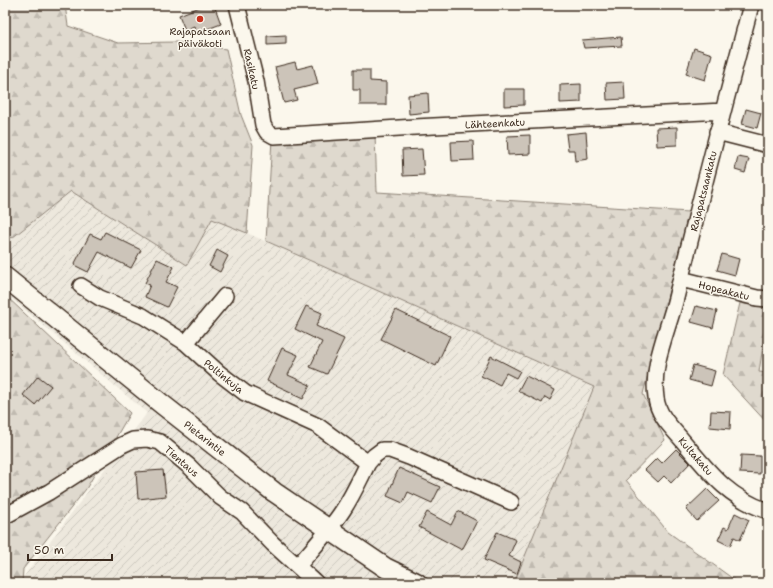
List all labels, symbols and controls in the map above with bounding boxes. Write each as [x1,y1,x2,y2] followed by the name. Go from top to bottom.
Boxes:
[195,14,205,24] marker: Rajapatsaan päiväkoti
[169,25,231,50] place label: Rajapatsaan päiväkoti
[240,47,263,91] street label: Rasikatu
[465,115,526,132] street label: Lähteenkatu
[687,149,720,233] street label: Rajapatsaankatu
[697,278,751,303] street label: Hopeakatu
[201,356,247,397] street label: Poltinkuja
[181,418,229,459] street label: Pietarintie
[675,435,716,478] street label: Kultakatu
[162,443,201,480] street label: Tientaus
[28,536,112,562] scale bar
[34,542,64,558] text: 50 m

